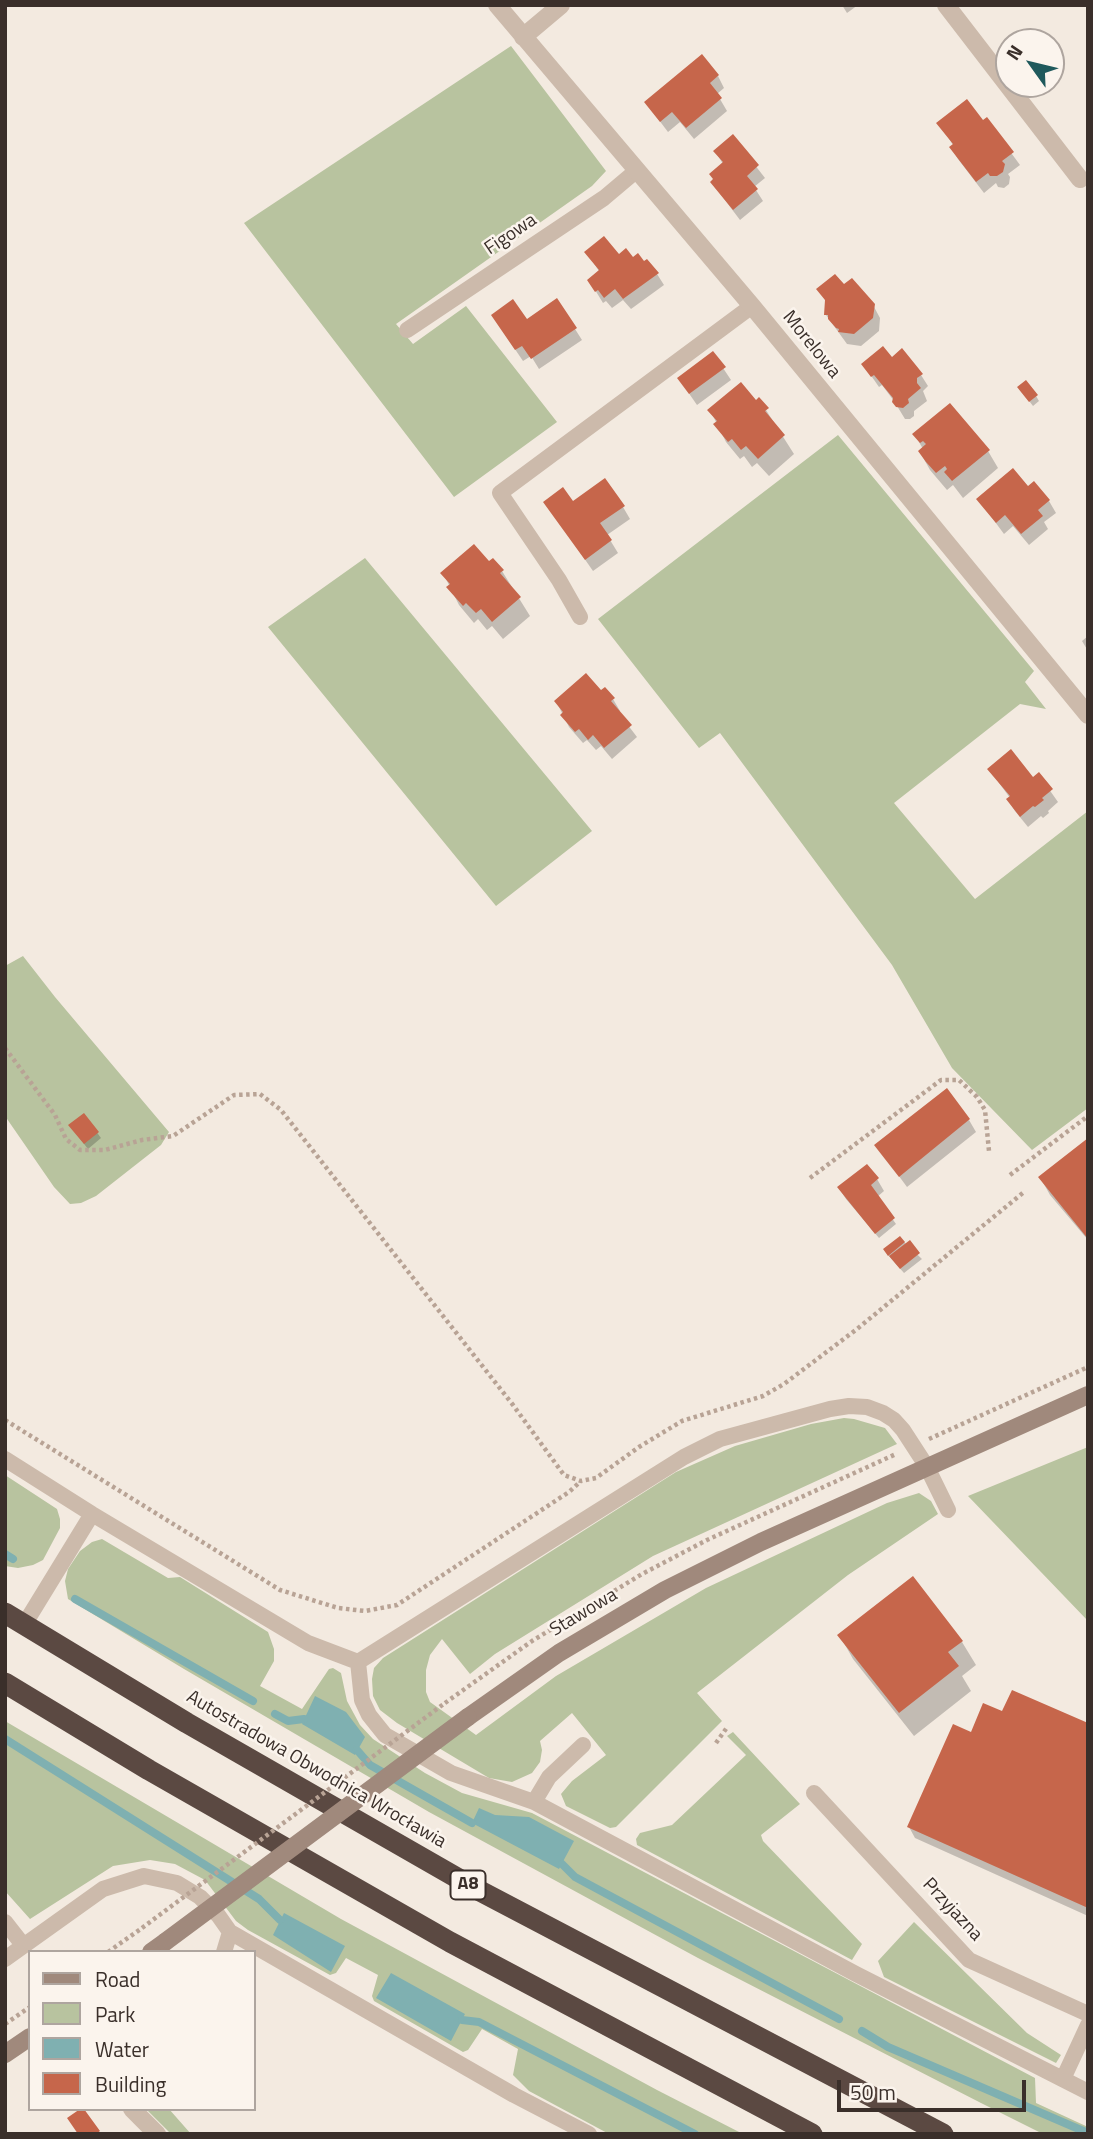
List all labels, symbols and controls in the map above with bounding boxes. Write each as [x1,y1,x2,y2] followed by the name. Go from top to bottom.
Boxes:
[995,28,1065,98] north arrow
[998,39,1030,66] text: N
[481,209,541,261] street label: Figowa
[777,307,845,383] street label: Morelowa
[546,1584,622,1642] street label: Stawowa
[182,1686,450,1854] street label: Autostradowa Obwodnica Wrocławia
[450,1870,486,1899] road number: A8
[917,1874,987,1946] street label: Przyjazna
[28,1950,256,2111] legend
[95,1963,140,1995] text: Road
[95,1998,135,2030] text: Park
[95,2033,149,2065] text: Water
[841,2066,1030,2110] scale bar
[95,2068,166,2100] text: Building
[850,2076,896,2108] text: 50 m

